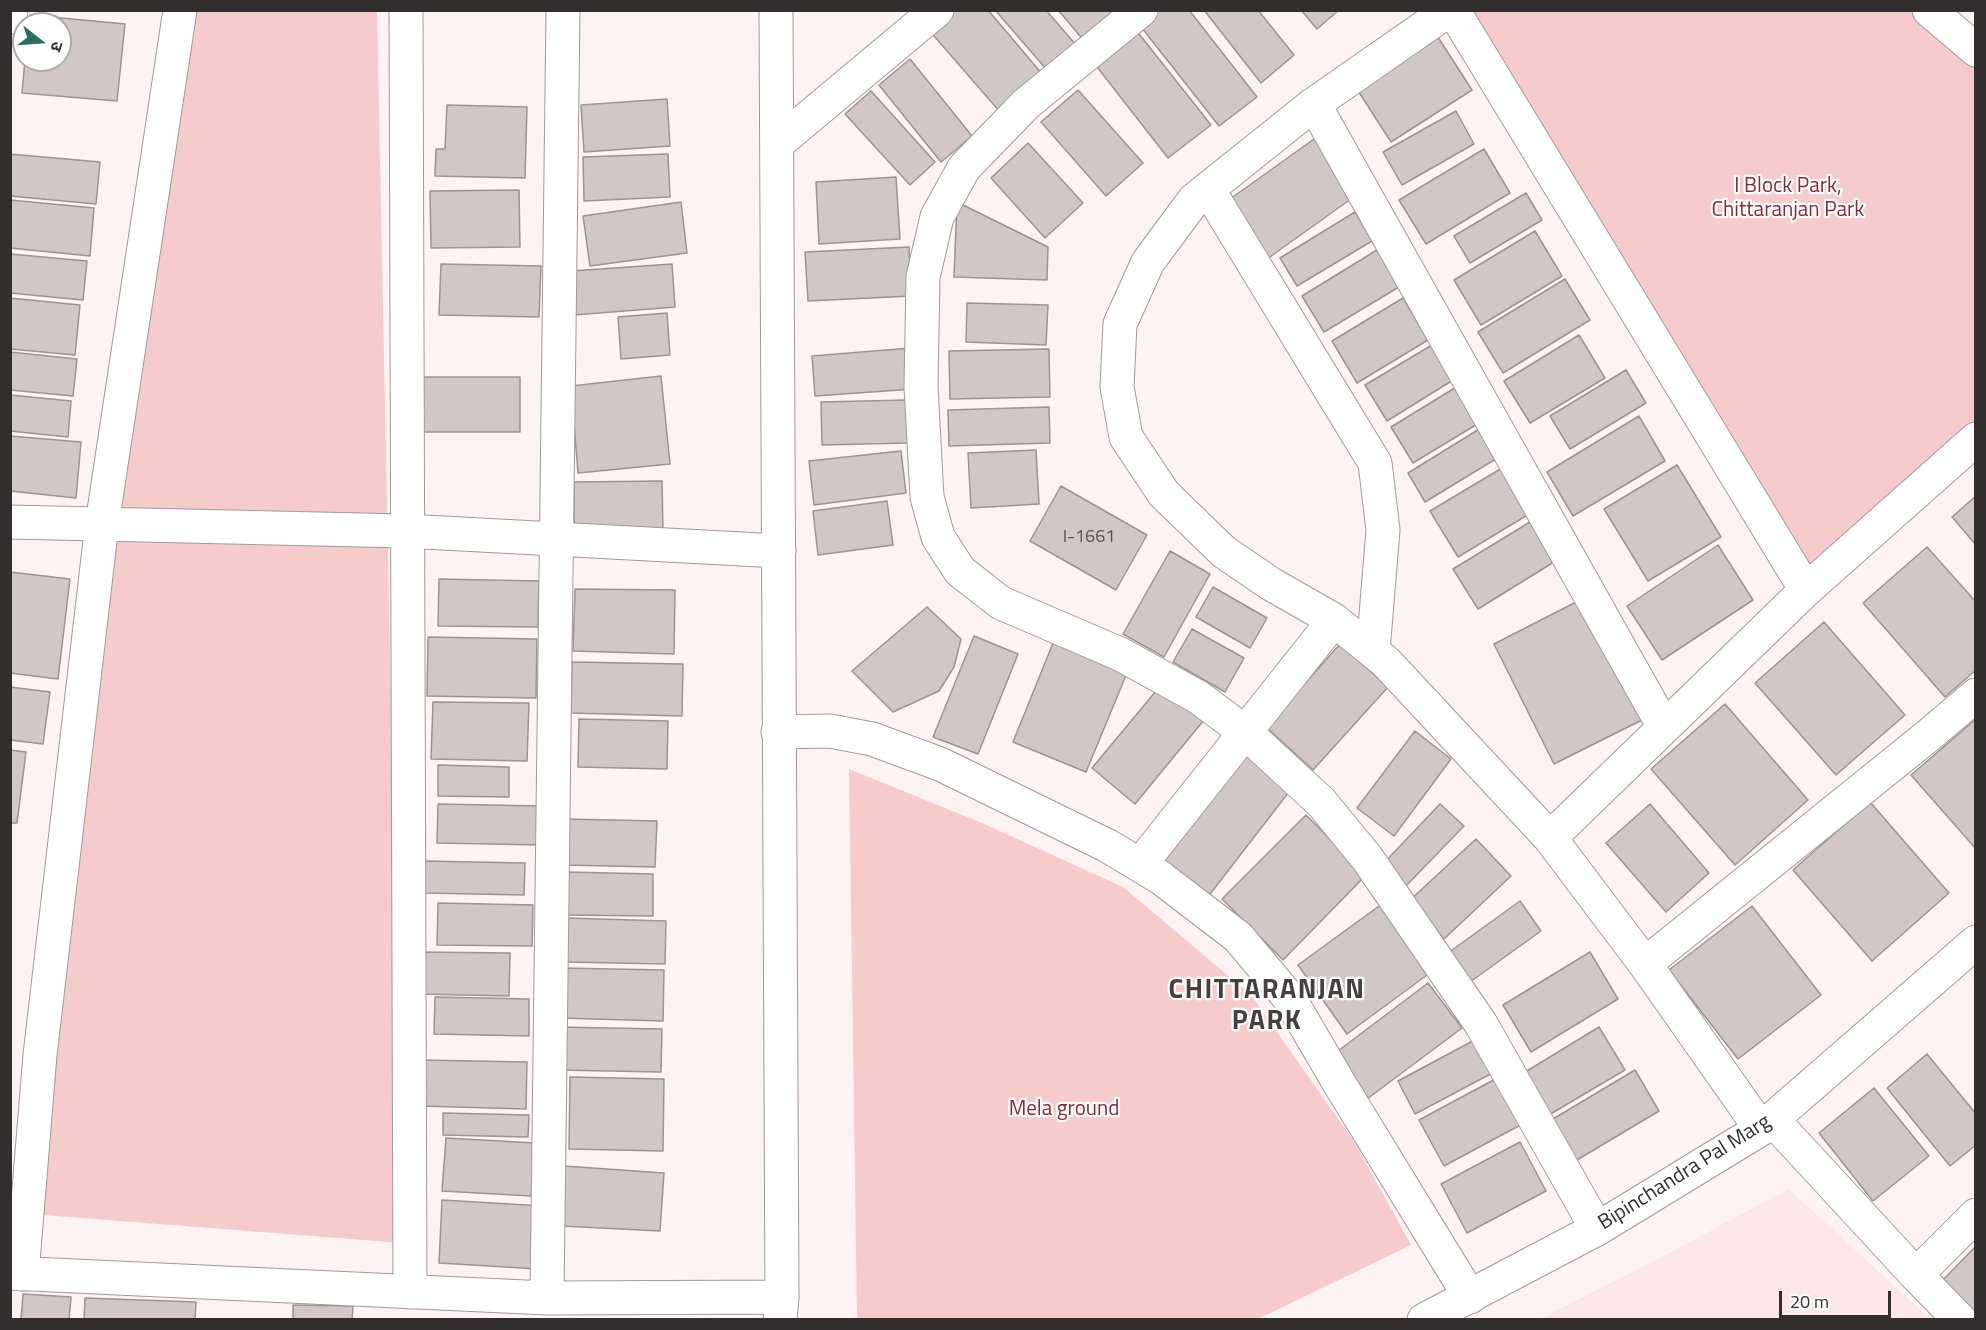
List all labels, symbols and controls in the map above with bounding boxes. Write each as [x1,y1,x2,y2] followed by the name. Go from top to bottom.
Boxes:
[12,12,72,72] north arrow
[44,39,70,55] text: उ
[1712,174,1864,224] park label: I Block Park, Chittaranjan Park
[1063,527,1115,549] house number: I-1661
[1169,975,1365,1038] district label: CHITTARANJAN PARK
[1009,1097,1119,1123] park label: Mela ground
[1594,1110,1776,1236] street label: Bipinchandra Pal Marg
[1782,1279,1894,1317] scale bar
[1790,1288,1829,1315] text: 20 m

